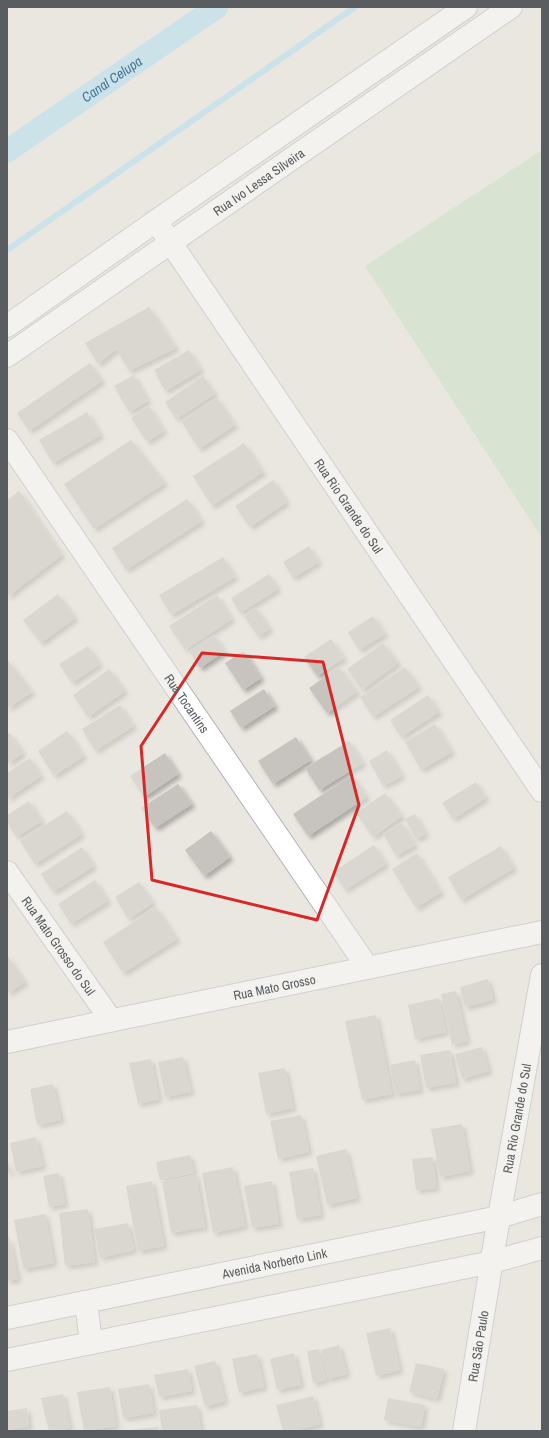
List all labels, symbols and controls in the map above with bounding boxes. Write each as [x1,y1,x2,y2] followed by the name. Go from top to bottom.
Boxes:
[78,52,146,106] water label: Canal Celupa
[210,145,308,220] street label: Rua Ivo Lessa Silveira
[310,455,387,557] street label: Rua Rio Grande do Sul
[160,671,213,737] street label: Rua Tocantins
[18,893,99,999] street label: Rua Mato Grosso do Sul
[232,971,317,1004] street label: Rua Mato Grosso
[499,1062,535,1175] street label: Rua Rio Grande do Sul
[220,1244,329,1283] street label: Avenida Norberto Link
[464,1309,493,1383] street label: Rua São Paulo

